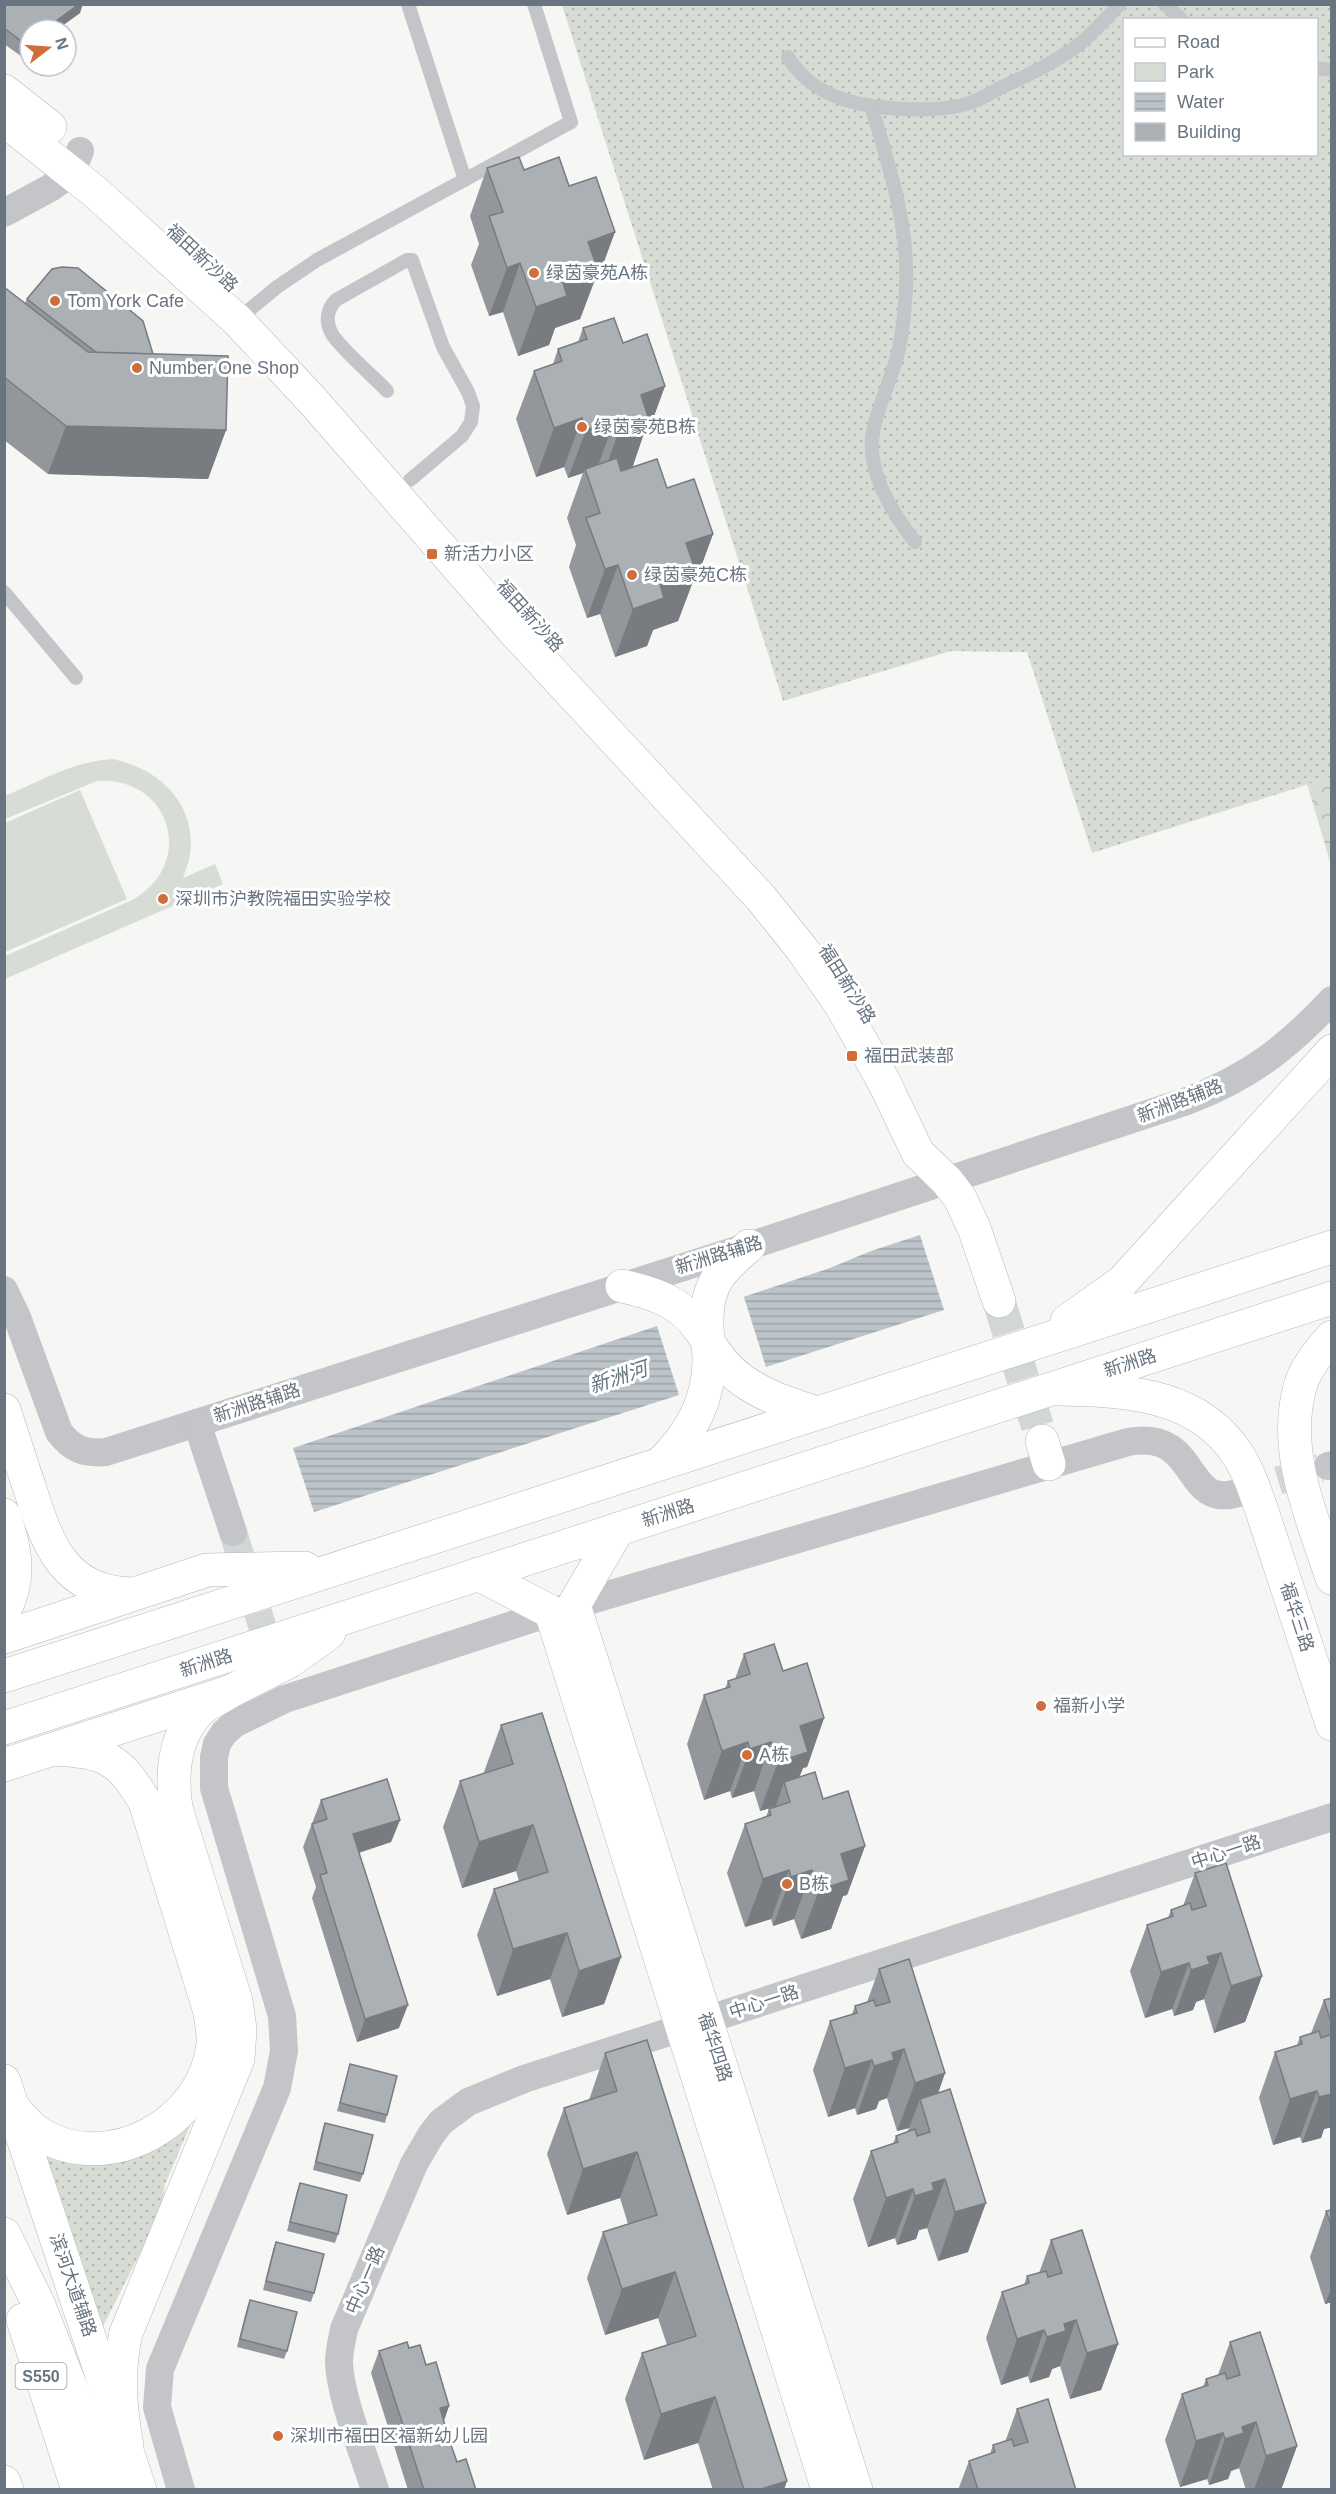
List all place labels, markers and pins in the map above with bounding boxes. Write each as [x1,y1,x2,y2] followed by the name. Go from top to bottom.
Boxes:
[546,263,648,283] place label: 绿茵豪苑A栋
[527,266,541,280] marker: 绿茵豪苑A栋
[67,291,184,311] place label: Tom York Cafe
[48,294,62,308] marker: Tom York Cafe
[149,358,299,378] place label: Number One Shop
[130,361,144,375] marker: Number One Shop
[594,417,696,437] place label: 绿茵豪苑B栋
[575,420,589,434] marker: 绿茵豪苑B栋
[444,544,534,564] place label: 新活力小区
[425,547,439,561] marker: 新活力小区
[644,565,747,585] place label: 绿茵豪苑C栋
[625,568,639,582] marker: 绿茵豪苑C栋
[175,889,391,909] place label: 深圳市沪教院福田实验学校
[156,892,170,906] marker: 深圳市沪教院福田实验学校
[864,1046,954,1066] place label: 福田武装部
[845,1049,859,1063] marker: 福田武装部
[1053,1696,1125,1716] place label: 福新小学
[1034,1699,1048,1713] marker: 福新小学
[759,1745,789,1765] place label: A栋
[740,1748,754,1762] marker: A栋
[799,1874,829,1894] place label: B栋
[780,1877,794,1891] marker: B栋
[290,2426,488,2446] place label: 深圳市福田区福新幼儿园
[271,2429,285,2443] marker: 深圳市福田区福新幼儿园

